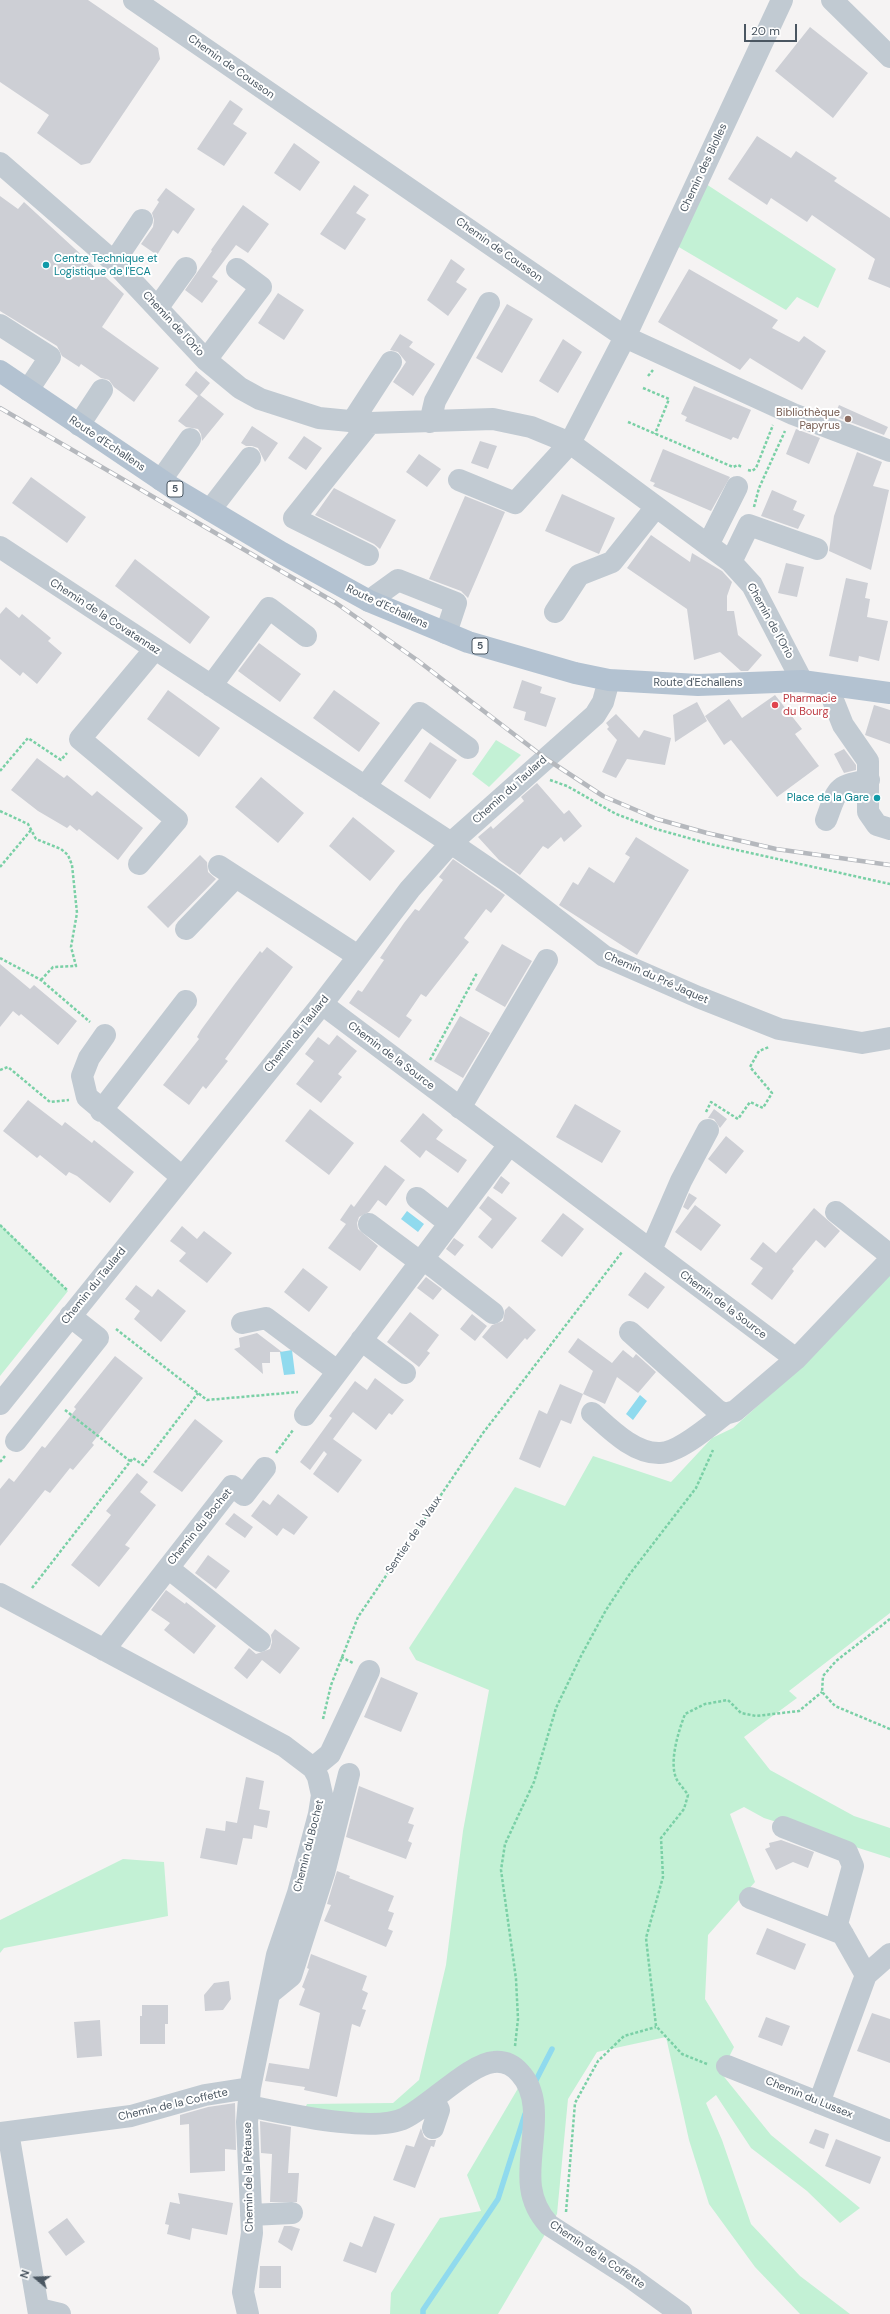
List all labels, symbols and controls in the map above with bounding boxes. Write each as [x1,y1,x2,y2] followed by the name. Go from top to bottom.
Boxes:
[746,16,799,42] scale bar
[751,23,780,39] text: 20 m
[185,32,277,102] street label: Chemin de Cousson
[678,122,730,214] street label: Chemin des Biolles
[453,215,545,285] street label: Chemin de Cousson
[54,252,158,278] place label: Centre Technique et Logistique de l'ECA
[41,260,51,270] marker: Centre Technique et Logistique de l'ECA
[139,289,207,359] street label: Chemin de l'Orio
[776,406,840,432] place label: Bibliothèque Papyrus
[66,414,148,474] street label: Route d'Echallens
[843,414,853,424] marker: Bibliothèque Papyrus
[167,481,183,497] road number: 5
[47,576,163,658] street label: Chemin de la Covatannaz
[744,581,796,661] street label: Chemin de l'Orio
[344,582,430,632] street label: Route d'Echallens
[472,638,488,654] road number: 5
[654,676,742,690] street label: Route d'Echallens
[783,692,837,718] place label: Pharmacie du Bourg
[770,700,780,710] marker: Pharmacie du Bourg
[470,753,550,827] street label: Chemin du Taulard
[787,791,869,805] place label: Place de la Gare
[872,793,882,803] marker: Place de la Gare
[602,949,710,1007] street label: Chemin du Pré Jaquet
[262,993,332,1075] street label: Chemin du Taulard
[345,1019,437,1093] street label: Chemin de la Source
[59,1245,129,1327] street label: Chemin du Taulard
[677,1268,769,1342] street label: Chemin de la Source
[165,1486,235,1568] street label: Chemin du Bochet
[383,1494,445,1576] street label: Sentier de la Vaux
[291,1799,327,1893] street label: Chemin du Bochet
[763,2074,855,2122] street label: Chemin du Lussex
[117,2086,229,2124] street label: Chemin de la Coffette
[241,2122,257,2232] street label: Chemin de la Pétause
[547,2218,647,2292] street label: Chemin de la Coffette
[16,2258,56,2298] north arrow
[17,2268,33,2280] text: N

